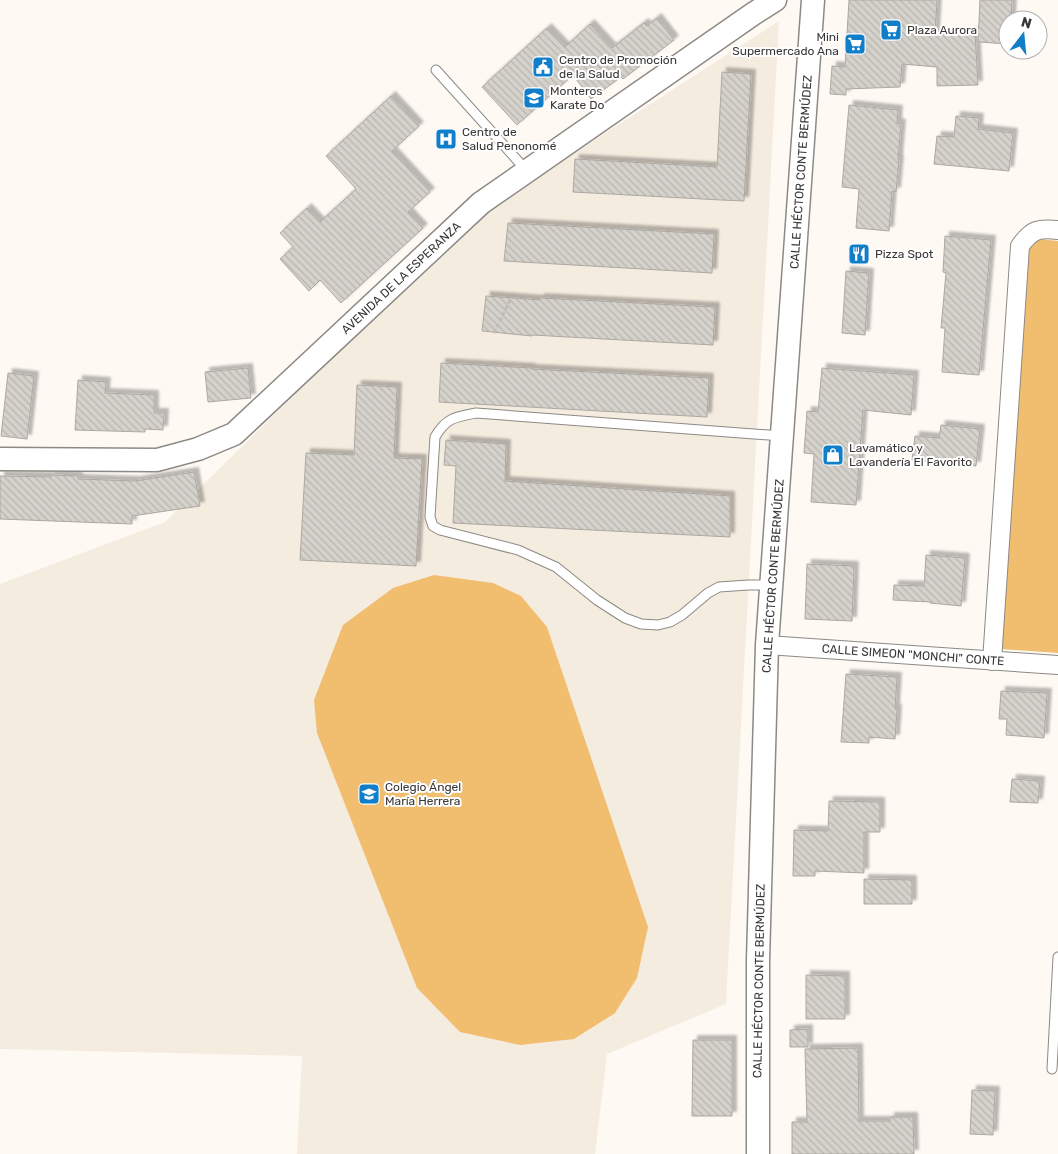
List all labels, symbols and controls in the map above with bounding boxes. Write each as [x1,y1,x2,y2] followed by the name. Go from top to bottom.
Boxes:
[998,10,1048,60] north arrow
[1019,13,1034,33] text: N
[879,18,903,42] supermarket icon: Plaza Aurora
[907,23,977,37] place label: Plaza Aurora
[732,30,839,58] place label: Mini Supermercado Ana
[843,32,867,56] supermarket icon: Mini Supermercado Ana
[559,53,677,81] place label: Centro de Promoción de la Salud
[531,55,555,79] public building icon: Centro de Promoción de la Salud
[787,74,815,270] street label: CALLE HÉCTOR CONTE BERMÚDEZ
[550,84,604,112] place label: Monteros Karate Do
[522,86,546,110] school or university icon: Monteros Karate Do
[462,125,557,153] place label: Centro de Salud Penonomé
[434,127,458,151] hospital icon: Centro de Salud Penonomé
[338,219,464,337] street label: AVENIDA DE LA ESPERANZA
[847,242,871,266] restaurant icon: Pizza Spot
[875,247,934,261] place label: Pizza Spot
[849,441,972,469] place label: Lavamático y Lavandería El Favorito
[821,443,845,467] shop icon: Lavamático y Lavandería El Favorito
[759,478,787,674] street label: CALLE HÉCTOR CONTE BERMÚDEZ
[821,642,1005,668] street label: CALLE SIMEON "MONCHI" CONTE
[385,780,461,808] place label: Colegio Ángel María Herrera
[357,782,381,806] school or university icon: Colegio Ángel María Herrera
[750,884,768,1078] street label: CALLE HÉCTOR CONTE BERMÚDEZ

